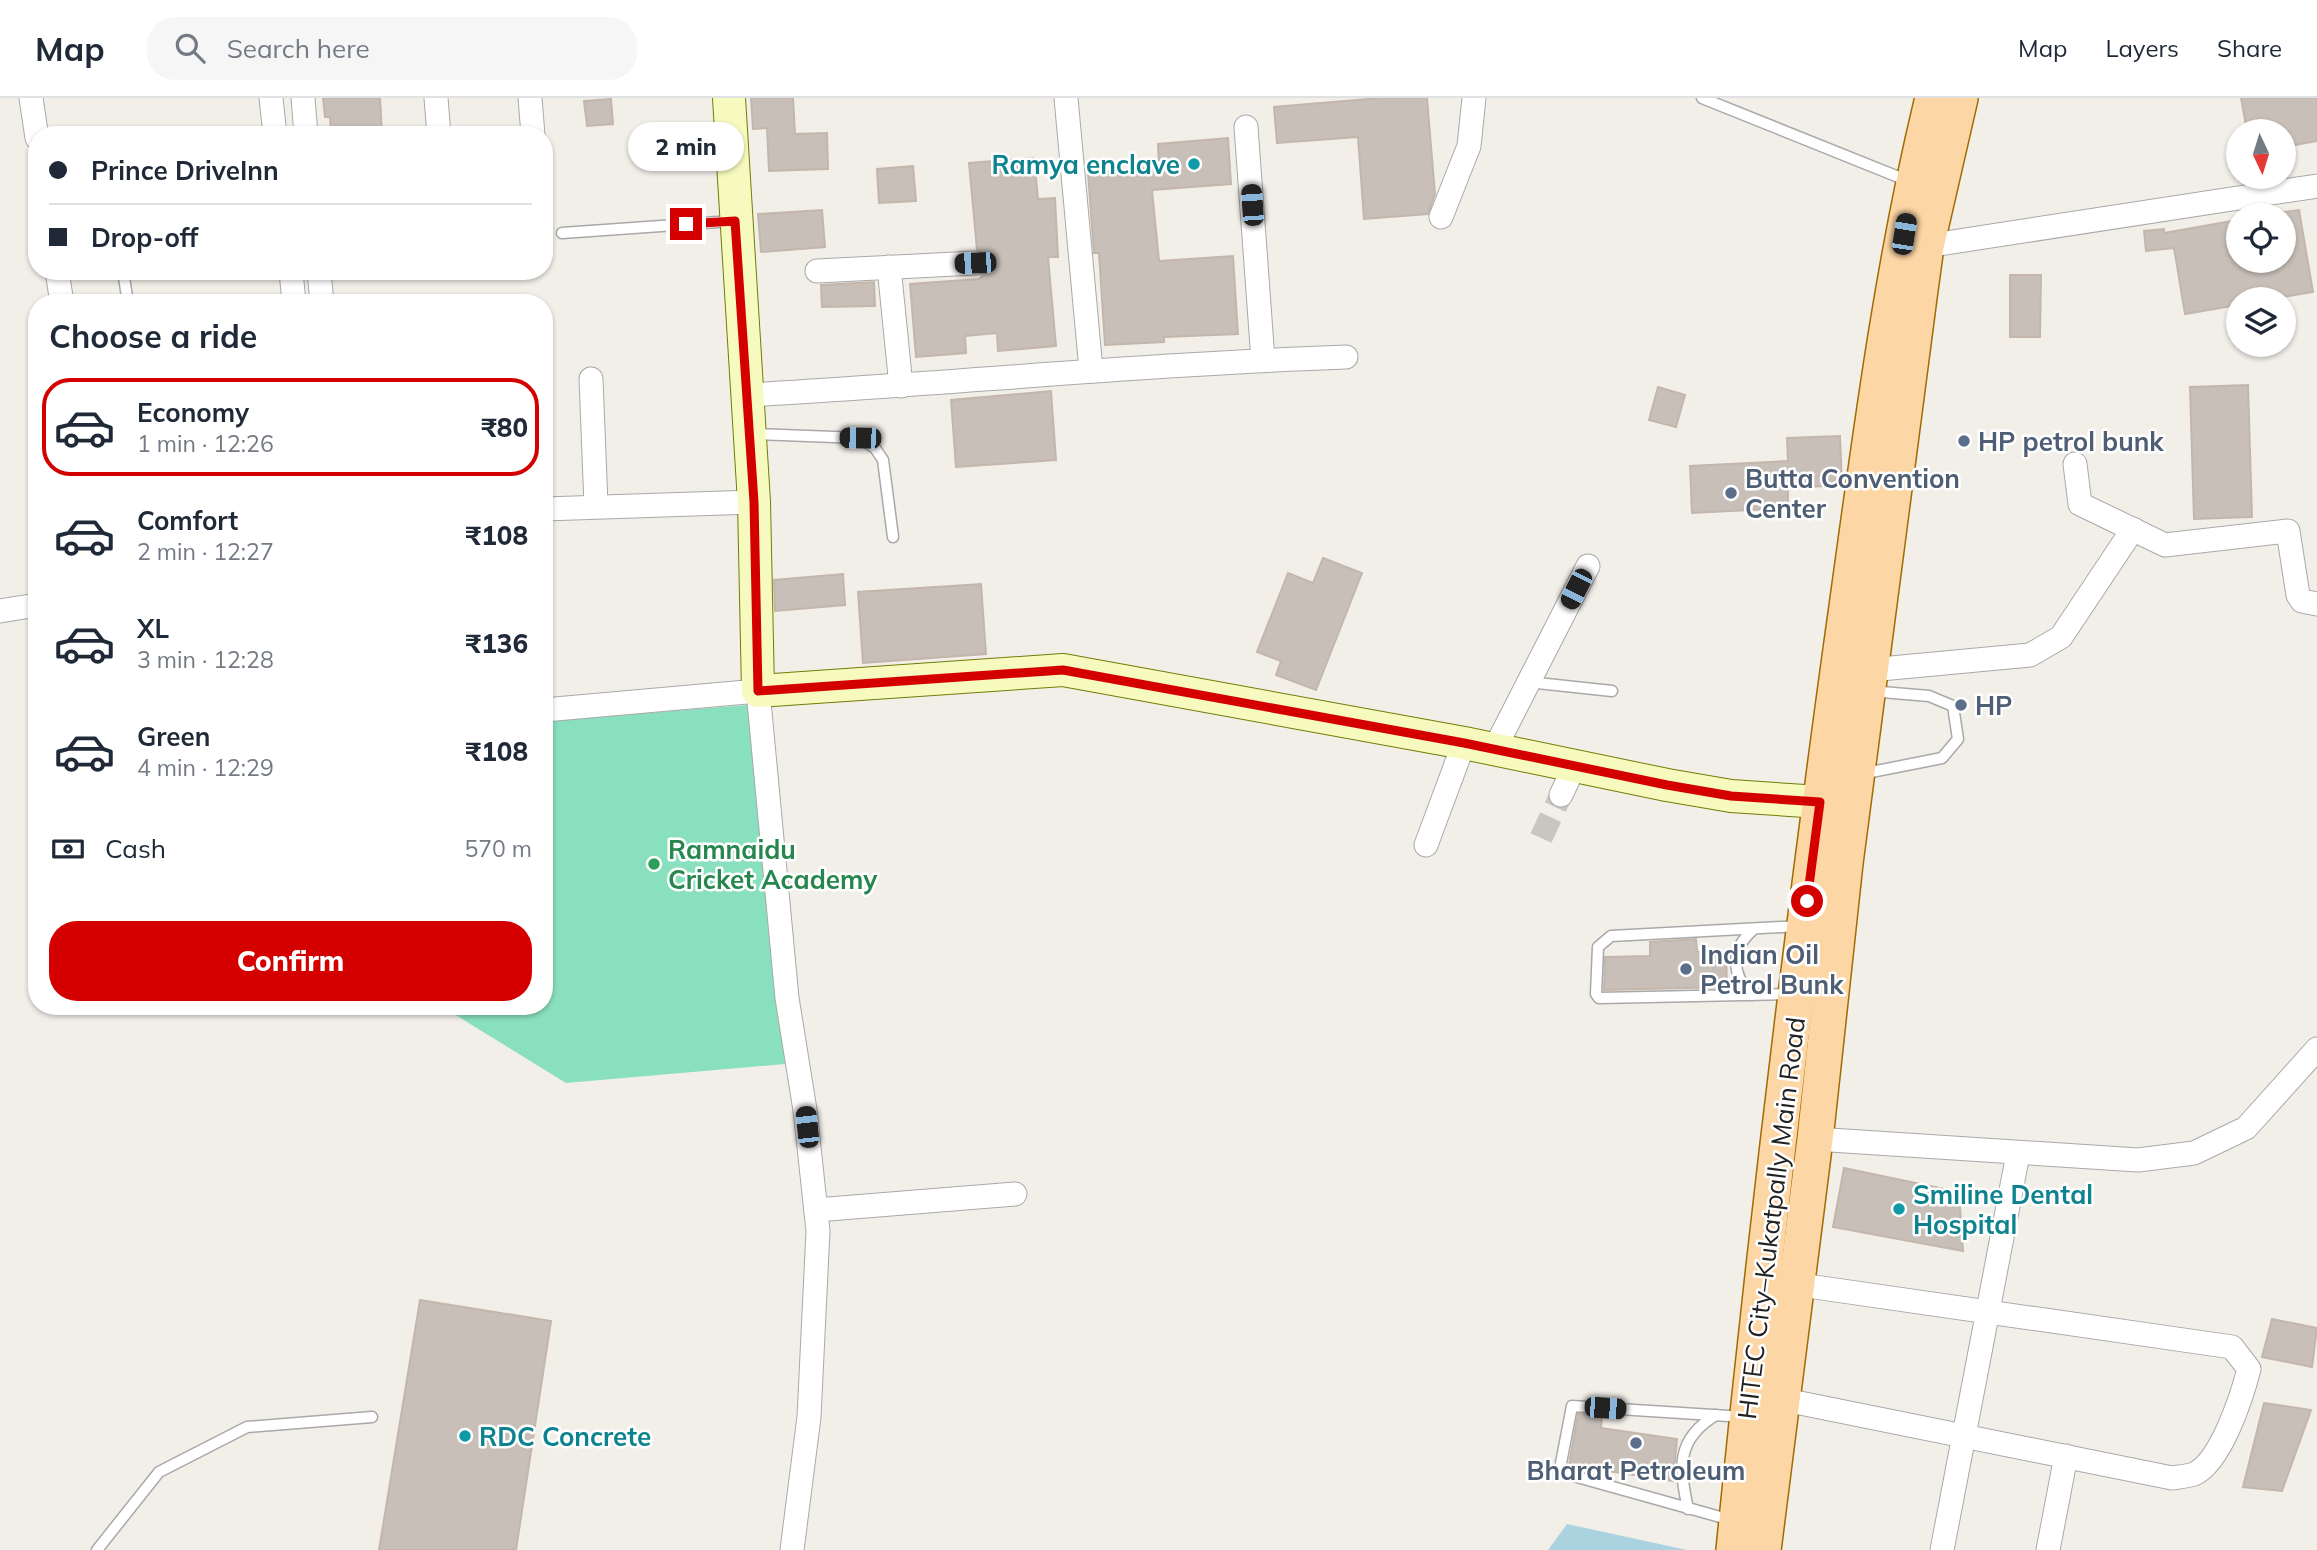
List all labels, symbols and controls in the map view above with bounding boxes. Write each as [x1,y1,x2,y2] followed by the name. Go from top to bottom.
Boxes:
[147,17,637,80] search box
[35,28,105,69] text: Map
[171,29,209,67] icon: search
[227,32,370,65] text: Search here
[2018,33,2067,63] text: Map
[2105,33,2179,63] text: Layers
[2217,33,2282,63] text: Share
[2226,119,2296,189] north arrow
[2226,119,2296,357] map controls
[628,122,744,172] callout: 2 min
[655,132,717,161] text: 2 min
[991,148,1180,181] place label: Ramya enclave
[91,154,279,187] text: Prince DriveInn
[1186,156,1202,172] marker: Ramya enclave
[1241,183,1264,227] car
[2226,203,2296,273] button: locate
[670,208,702,240] route end
[1891,212,1918,256] car
[91,221,198,254] text: Drop-off
[954,252,997,274] car
[2226,287,2296,357] button: layers
[49,316,257,356] text: Choose a ride
[53,396,116,459] icon: car
[137,396,249,429] text: Economy
[481,411,528,444] text: ₹80
[1978,425,2164,458] place label: HP petrol bunk
[839,427,882,449] car
[137,429,274,458] text: 1 min · 12:26
[1956,433,1972,449] marker: HP petrol bunk
[1745,462,1960,525] place label: Butta Convention Center
[1723,485,1739,501] marker: Butta Convention Center
[53,504,116,567] icon: car
[137,504,238,537] text: Comfort
[466,519,528,552] text: ₹108
[137,537,274,566] text: 2 min · 12:27
[1558,566,1595,612] car
[53,612,116,675] icon: car
[137,612,169,645] text: XL
[466,627,528,660] text: ₹136
[137,645,274,674] text: 3 min · 12:28
[1975,689,2012,722] place label: HP
[1953,697,1969,713] marker: HP
[53,720,116,783] icon: car
[137,720,210,753] text: Green
[466,735,528,768] text: ₹108
[137,753,274,782] text: 4 min · 12:29
[49,830,87,868] icon: cash
[105,832,166,865] text: Cash
[668,833,878,896] place label: Ramnaidu Cricket Academy
[464,834,532,863] text: 570 m
[646,856,662,872] marker: Ramnaidu Cricket Academy
[1791,885,1823,917] route start
[49,921,532,1001] button: Confirm
[1700,938,1844,1001] place label: Indian Oil Petrol Bunk
[1678,961,1694,977] marker: Indian Oil Petrol Bunk
[1730,1015,1812,1421] street label: HITEC City–Kukatpally Main Road
[795,1105,820,1149] car
[1913,1178,2093,1241] place label: Smiline Dental Hospital
[1891,1201,1907,1217] marker: Smiline Dental Hospital
[1584,1396,1627,1420] car
[479,1420,651,1453] place label: RDC Concrete
[457,1428,473,1444] marker: RDC Concrete
[1628,1435,1644,1451] marker: Bharat Petroleum
[1527,1454,1745,1487] place label: Bharat Petroleum

